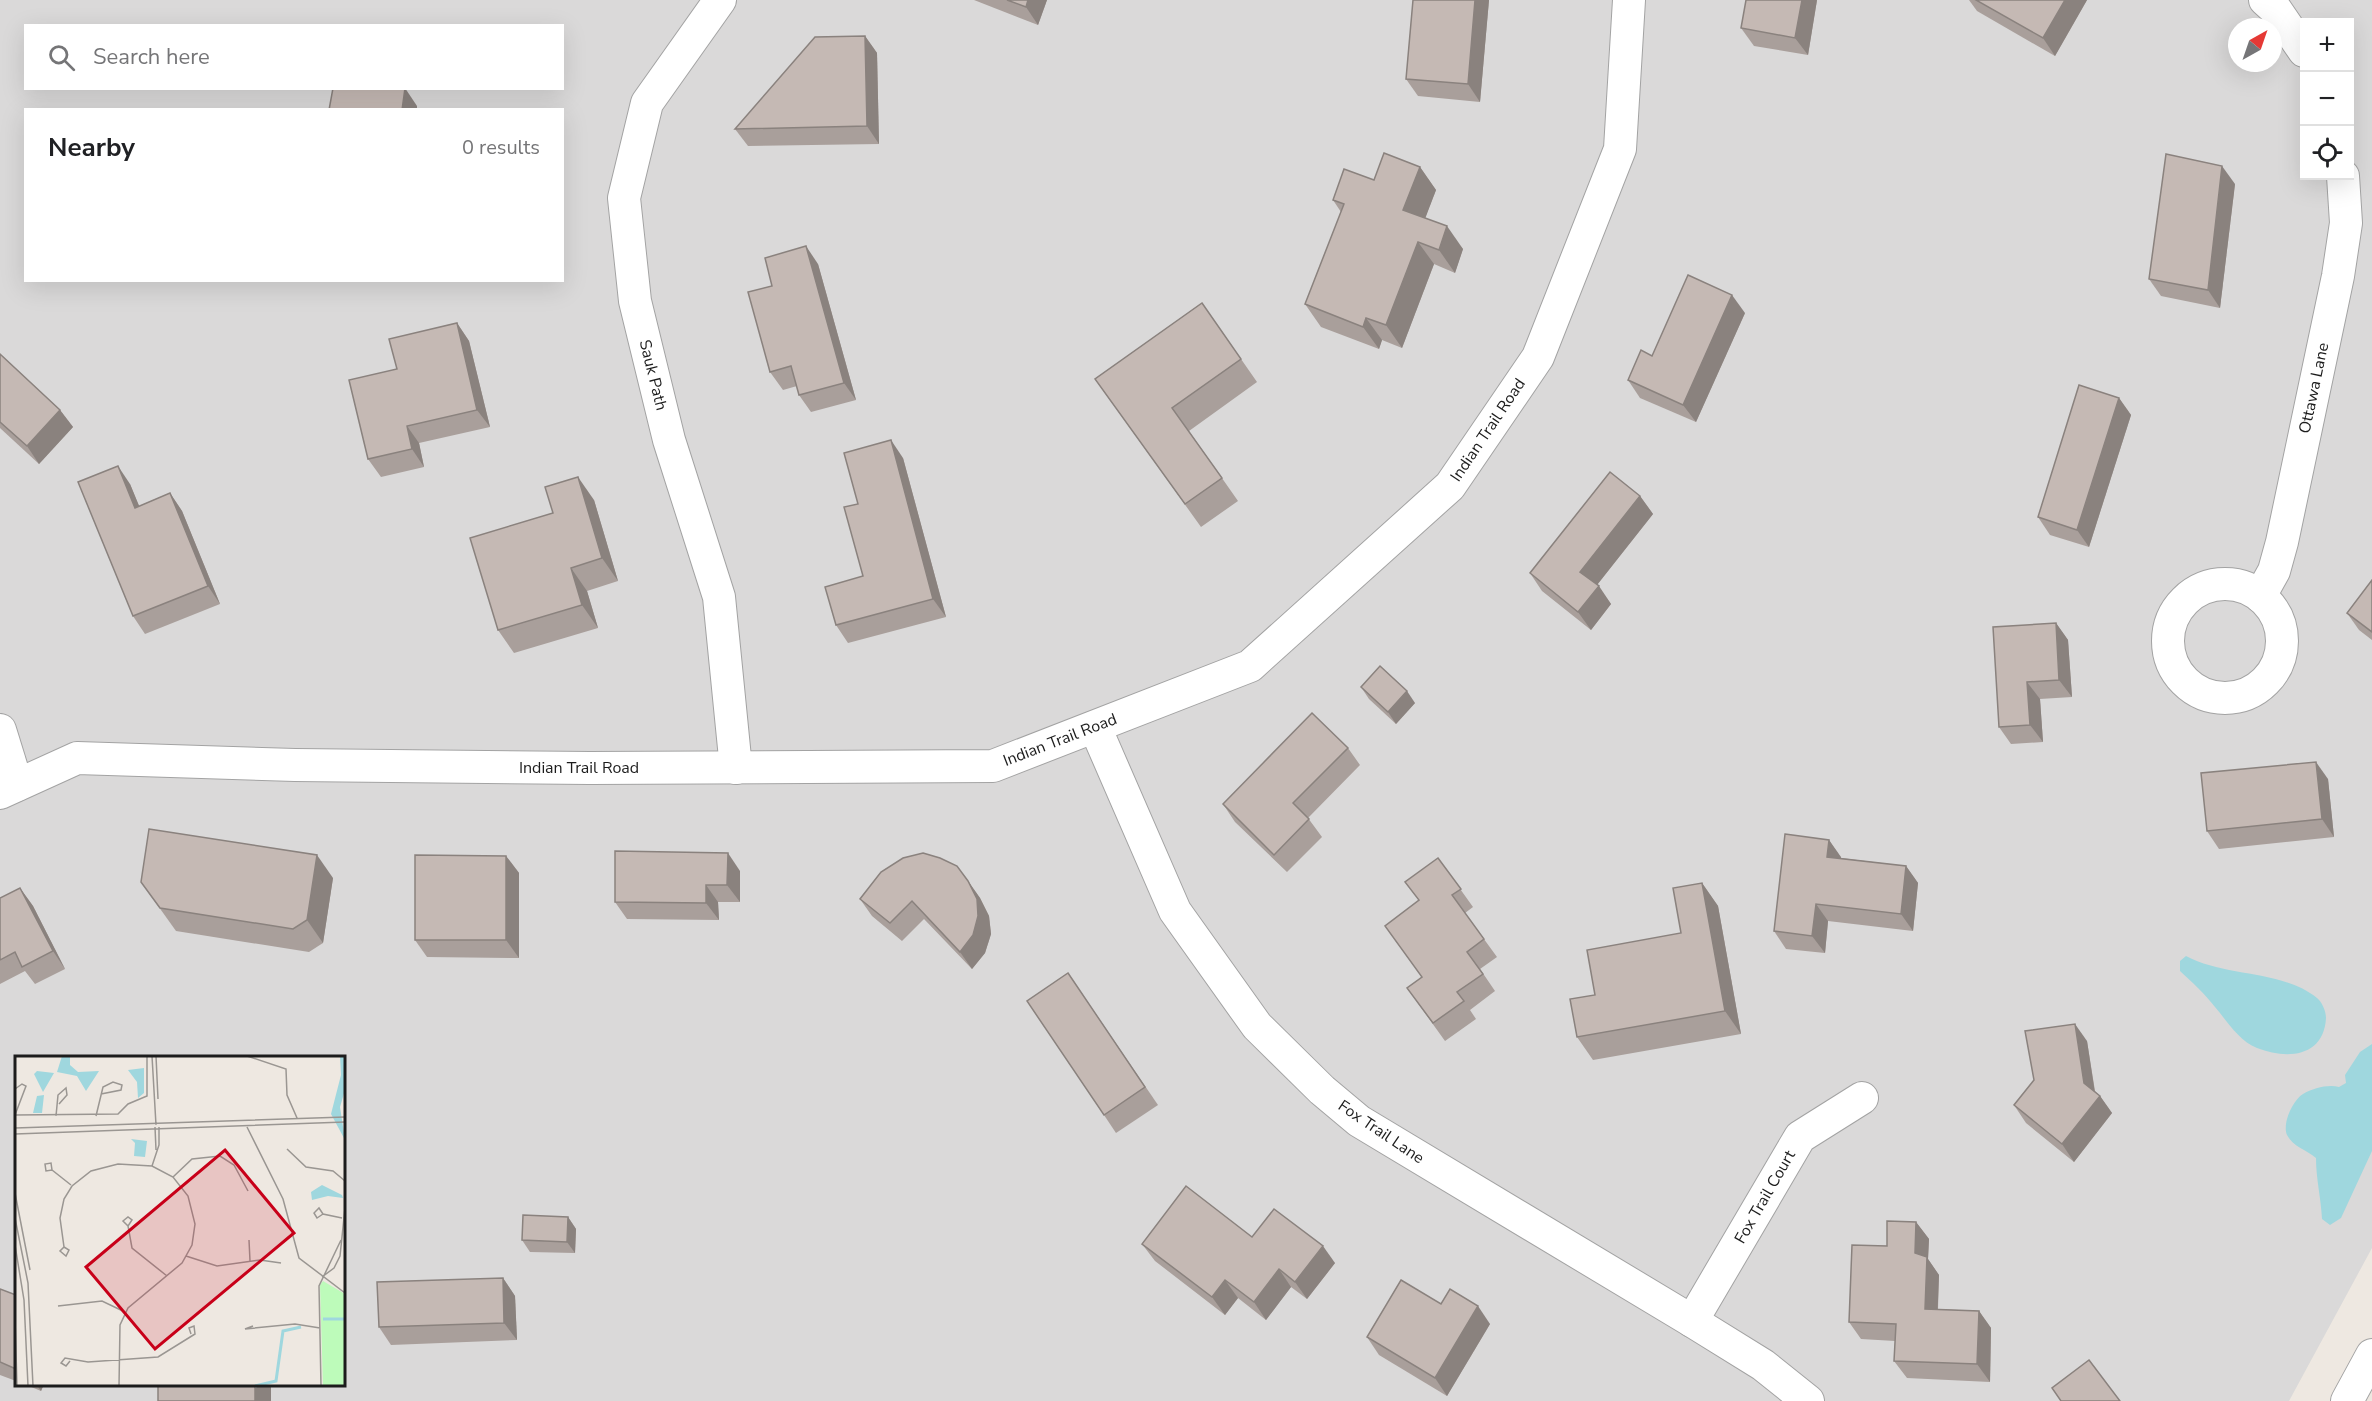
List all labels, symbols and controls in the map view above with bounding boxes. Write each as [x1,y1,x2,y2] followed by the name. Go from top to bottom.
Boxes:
[2228,18,2282,72] north arrow
[2300,18,2354,180] map controls
[2300,18,2354,72] button: +
[24,24,564,90] search box
[45,41,78,74] icon: search
[93,42,210,72] text: Search here
[2300,72,2354,126] button: −
[2300,126,2354,180] button: locate
[48,130,135,165] text: Nearby
[462,134,540,161] text: 0 results
[634,337,672,413] street label: Sauk Path
[2294,341,2334,435] street label: Ottawa Lane
[1445,374,1531,486] street label: Indian Trail Road
[1000,708,1120,772] street label: Indian Trail Road
[519,757,639,779] street label: Indian Trail Road
[15,1056,345,1386] inset map
[1334,1095,1428,1169] street label: Fox Trail Lane
[1729,1146,1801,1248] street label: Fox Trail Court

